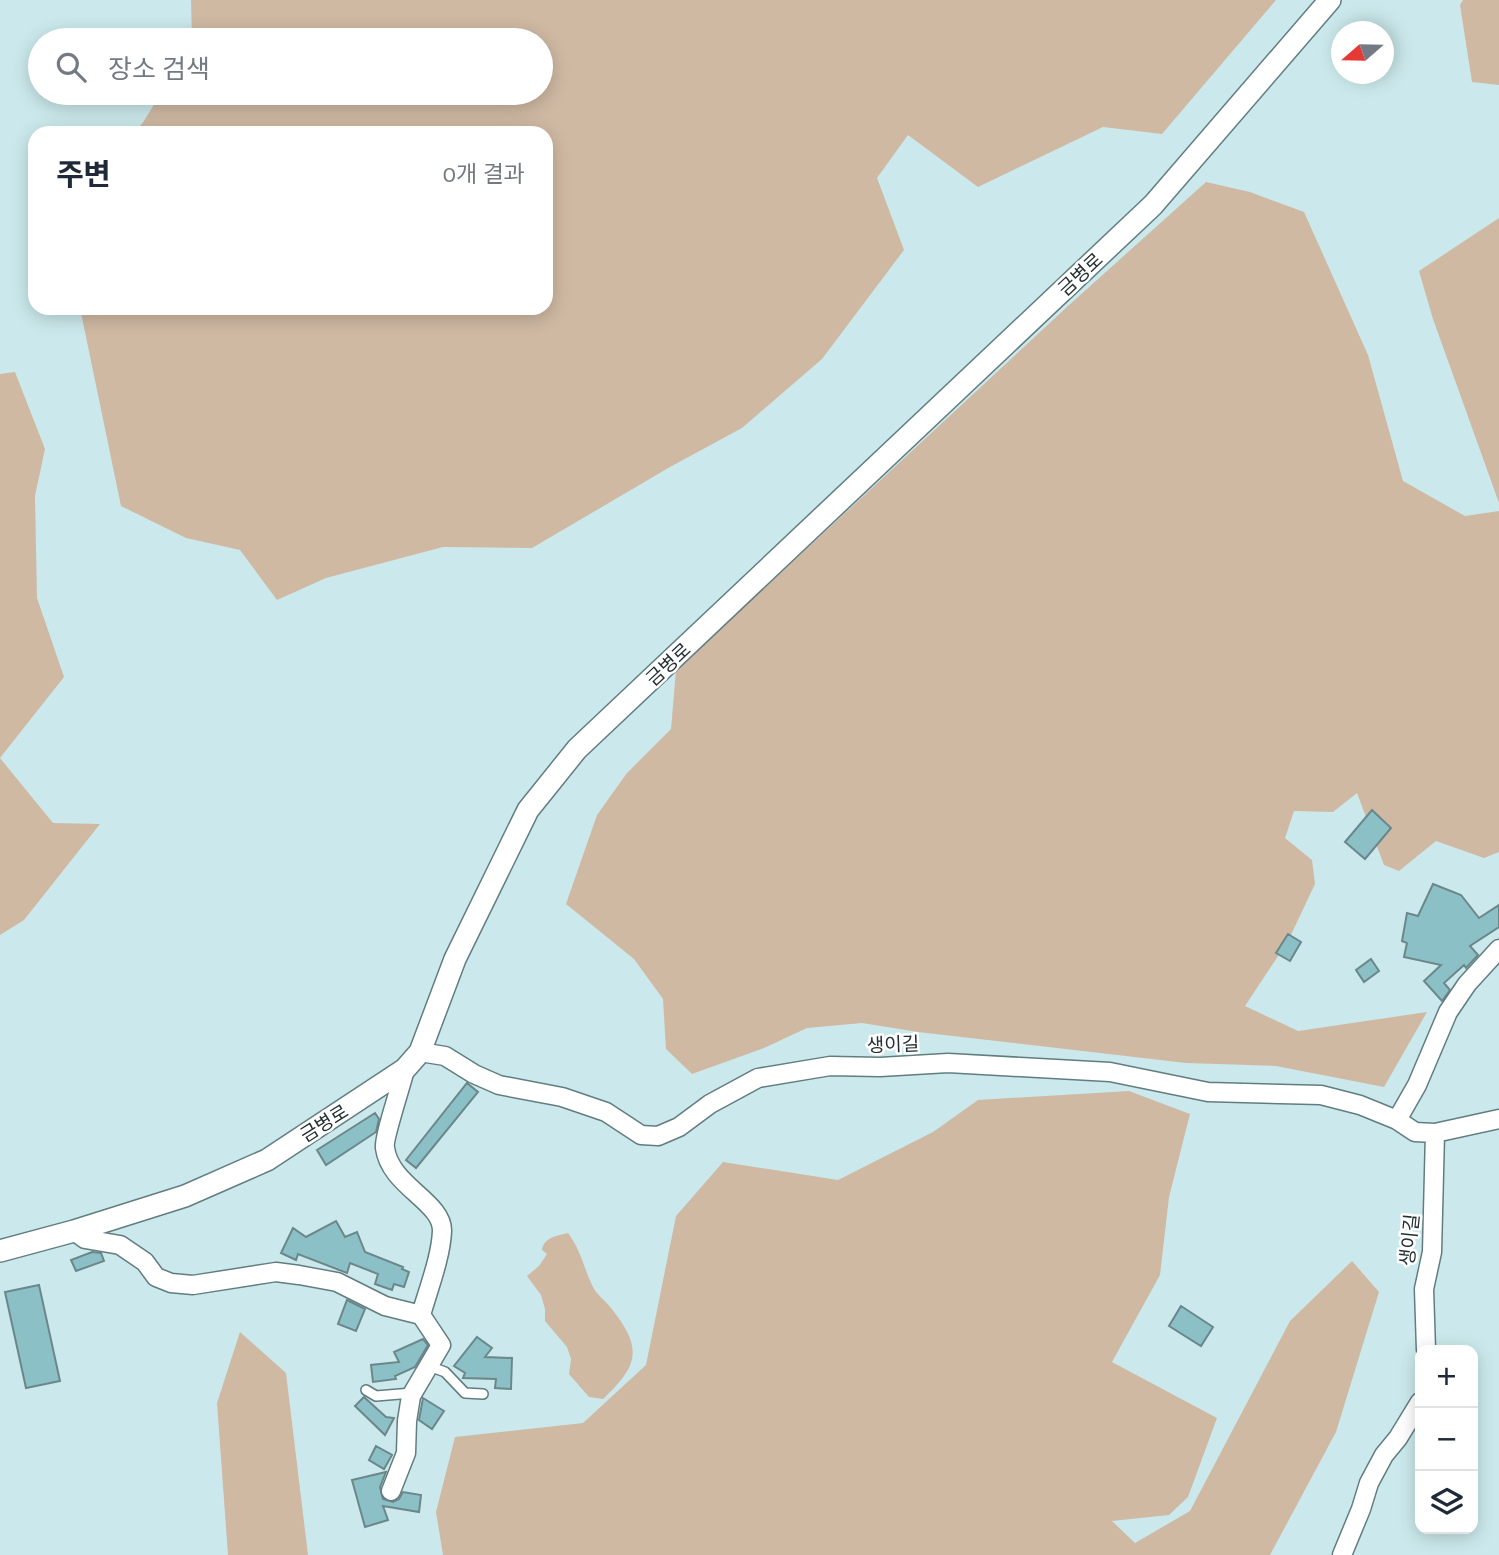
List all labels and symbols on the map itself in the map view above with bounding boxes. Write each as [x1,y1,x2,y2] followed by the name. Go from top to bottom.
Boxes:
[1331,21,1394,84] north arrow
[1054,249,1107,301] street label: 금병로
[642,639,695,691] street label: 금병로
[866,1033,920,1057] street label: 생이길
[296,1101,353,1147] street label: 금병로
[1396,1213,1424,1267] street label: 생이길

